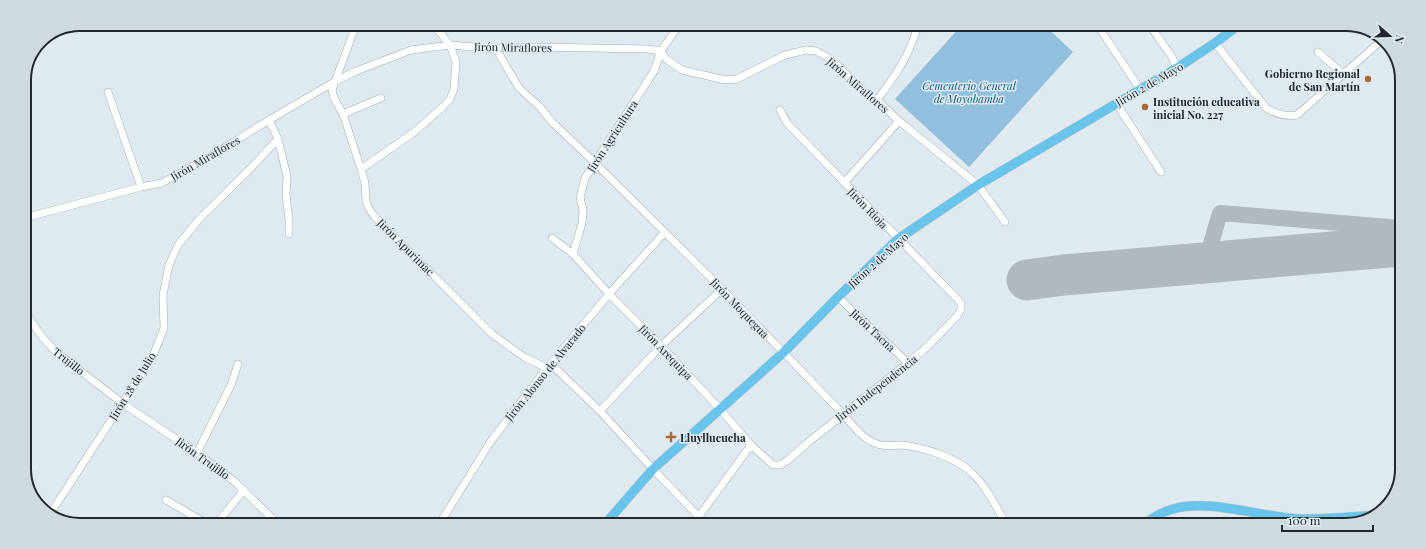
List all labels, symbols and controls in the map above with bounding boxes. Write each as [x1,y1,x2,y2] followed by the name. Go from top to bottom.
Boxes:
[1370,16,1410,56] north arrow
[1391,33,1408,46] text: N
[473,39,552,55] street label: Jirón Miraflores
[823,53,892,116] street label: Jirón Miraflores
[1112,59,1186,110] street label: Jirón 2 de Mayo
[1265,66,1361,94] place label: Gobierno Regional de San Martín
[1363,74,1373,84] marker: Gobierno Regional de San Martín
[922,78,1017,106] park label: Cementerio General de Moyobamba
[1153,94,1260,122] place label: Institución educativa inicial No. 227
[583,97,641,176] street label: Jirón Agricultura
[1140,102,1150,112] marker: Institución educativa inicial No. 227
[167,132,243,184] street label: Jirón Miraflores
[844,184,892,232] street label: Jirón Rioja
[374,215,438,279] street label: Jirón Apurimac
[844,229,911,292] street label: Jirón 2 de Mayo
[707,274,773,342] street label: Jirón Moquegua
[847,305,899,355] street label: Jirón Tacna
[501,320,589,424] street label: Jirón Alonso de Alvarado
[635,320,696,383] street label: Jirón Arequipa
[50,344,88,378] street label: Trujillo
[105,349,159,424] street label: Jirón 28 de Julio
[831,351,920,425] street label: Jirón Independencia
[680,430,746,445] place label: Lluyllucucha
[665,431,677,443] marker: Lluyllucucha
[172,433,233,483] street label: Jirón Trujillo
[1282,507,1373,533] scale bar
[1288,512,1321,528] text: 100 m

